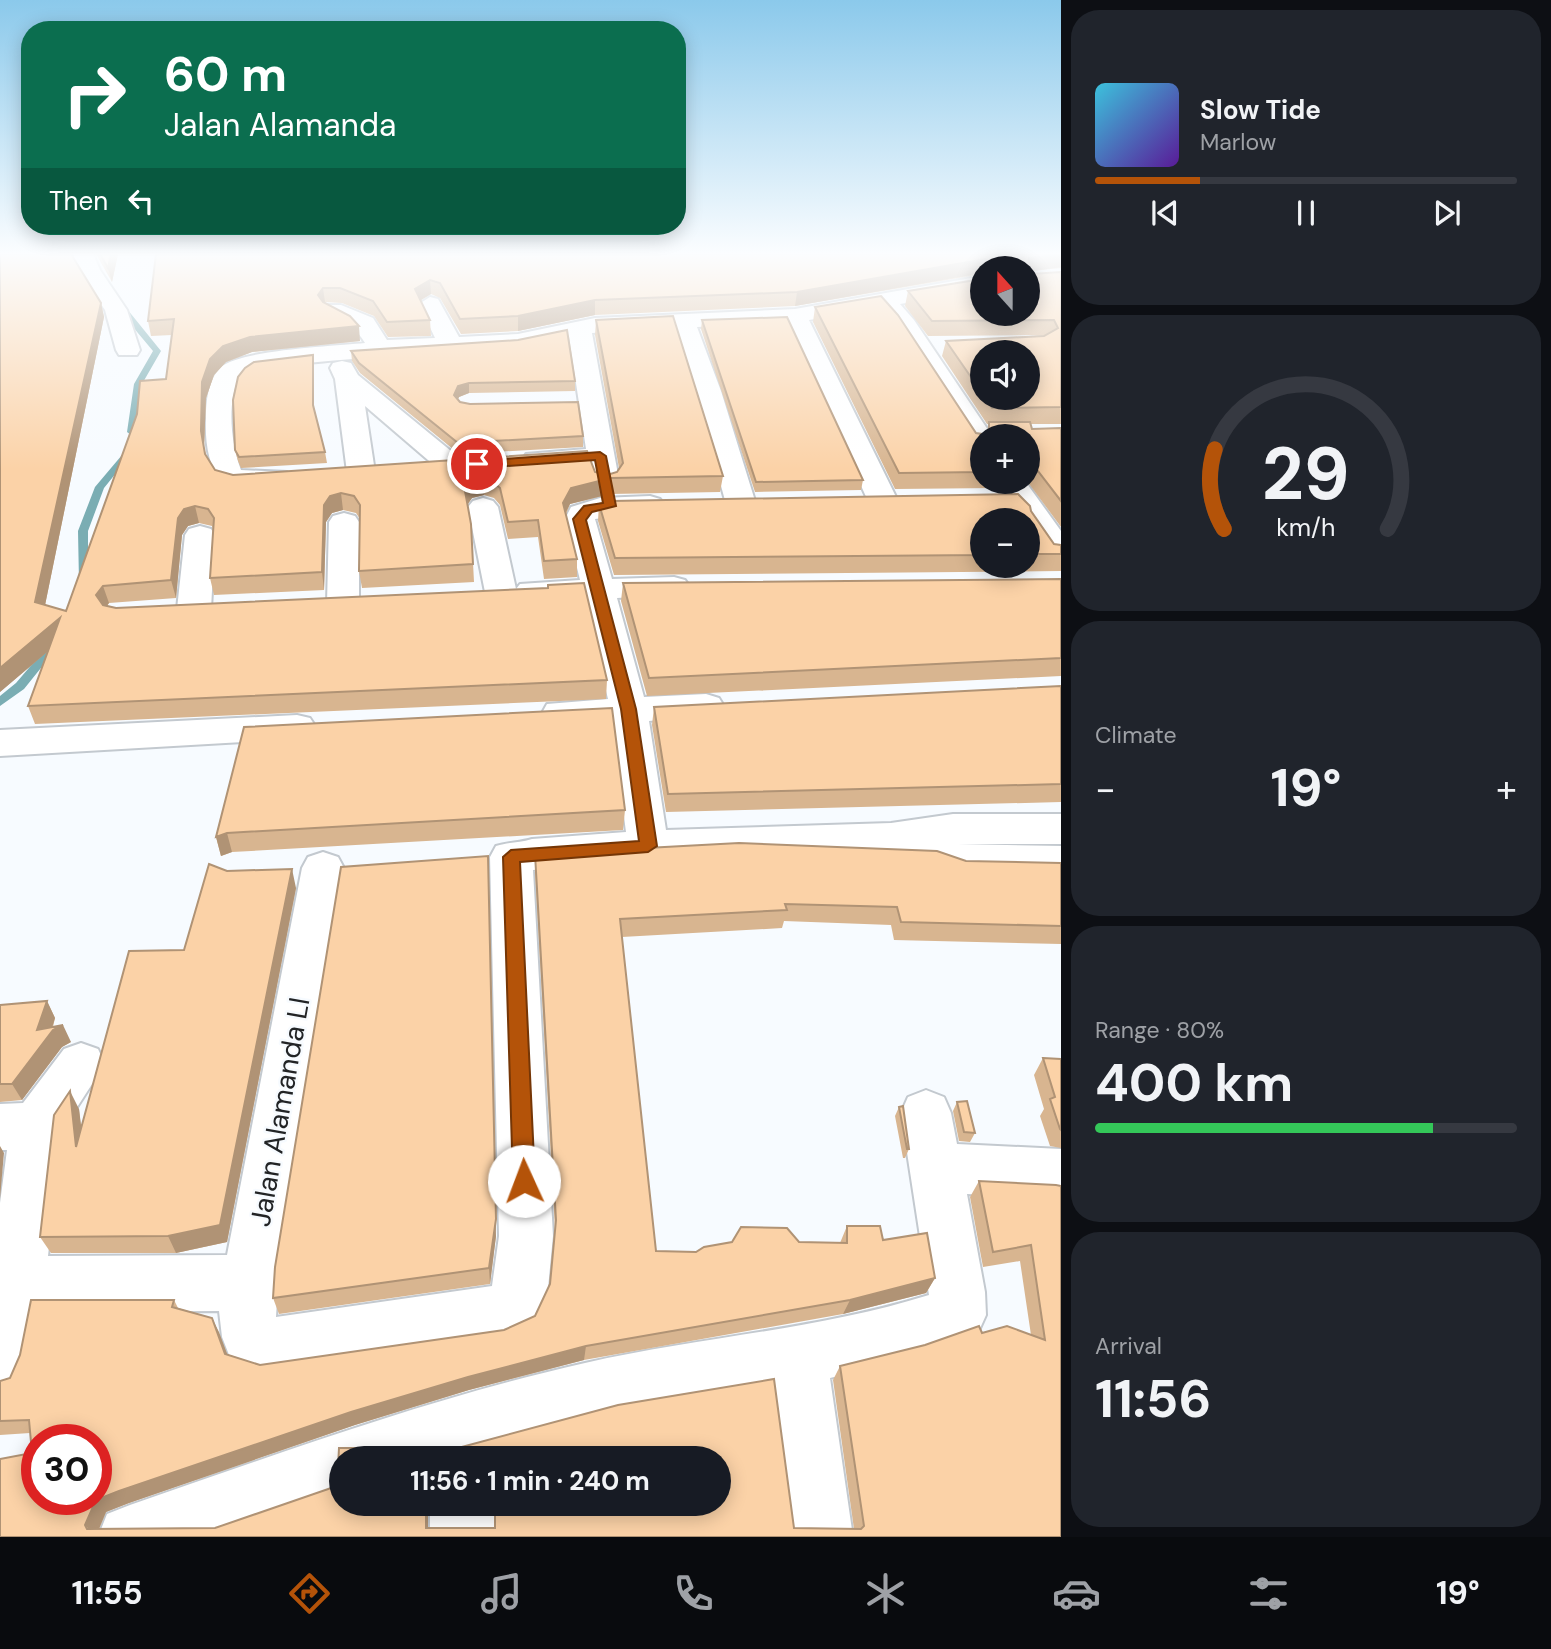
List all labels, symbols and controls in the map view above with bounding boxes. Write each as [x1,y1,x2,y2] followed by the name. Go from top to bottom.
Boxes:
[164,42,287,106] text: 60 m
[49,49,140,140] icon: right
[1200,93,1321,127] text: Slow Tide
[164,104,396,146] text: Jalan Alamanda
[1200,127,1276,157] text: Marlow
[122,182,160,220] icon: left
[49,184,108,218] text: Then
[1146,194,1184,232] icon: previous
[1287,194,1325,232] icon: pause
[1428,194,1466,232] icon: next
[970,256,1040,326] north arrow
[970,256,1040,578] map controls
[970,340,1040,410] button: sound
[970,424,1040,494] button: +
[1262,428,1350,523] text: 29
[447,434,507,494] pin
[458,445,496,483] icon: arrive
[970,508,1040,578] button: −
[1276,511,1336,544] text: km/h
[1095,720,1177,750] text: Climate
[1271,754,1341,822] text: 19°
[1095,764,1116,814] text: −
[1496,764,1517,814] text: +
[242,995,318,1229] street label: Jalan Alamanda Ll
[1095,1015,1224,1045] text: Range · 80%
[1095,1049,1293,1117] text: 400 km
[487,1144,561,1218] position arrow
[1095,1331,1162,1361] text: Arrival
[1095,1365,1211,1433] text: 11:56
[21,1424,112,1515] speed limit sign: 30
[410,1464,650,1498] text: 11:56 · 1 min · 240 m
[285,1569,334,1618] icon: directions
[477,1569,526,1618] icon: music
[669,1569,718,1618] icon: phone
[861,1569,910,1618] icon: climate
[1052,1569,1101,1618] icon: car
[1244,1569,1293,1618] icon: filters
[71,1572,143,1614] text: 11:55
[1436,1572,1480,1614] text: 19°

